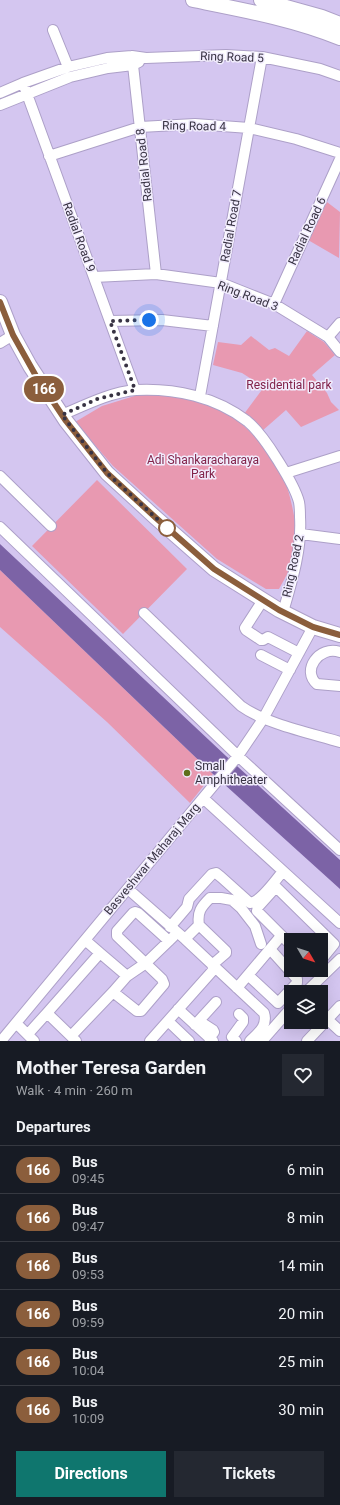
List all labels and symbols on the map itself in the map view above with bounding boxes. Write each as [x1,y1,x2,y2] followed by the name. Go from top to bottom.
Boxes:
[200,49,264,65] street label: Ring Road 5
[162,118,226,134] street label: Ring Road 4
[133,128,155,202] street label: Radial Road 8
[218,188,244,263] street label: Radial Road 7
[285,195,329,267] street label: Radial Road 6
[60,200,98,274] street label: Radial Road 9
[216,278,280,314] street label: Ring Road 3
[139,310,159,330] your location
[21,376,67,402] line badge: 166
[246,378,333,392] park label: Residential park
[147,453,259,481] park label: Adi Shankaracharaya Park
[158,519,176,537] unlabelled marker
[280,533,307,599] street label: Ring Road 2
[195,759,267,787] place label: Small Amphitheater
[182,768,192,778] marker: Small Amphitheater
[101,800,203,918] street label: Basveshwar Maharaj Marg
[284,933,328,977] north arrow

